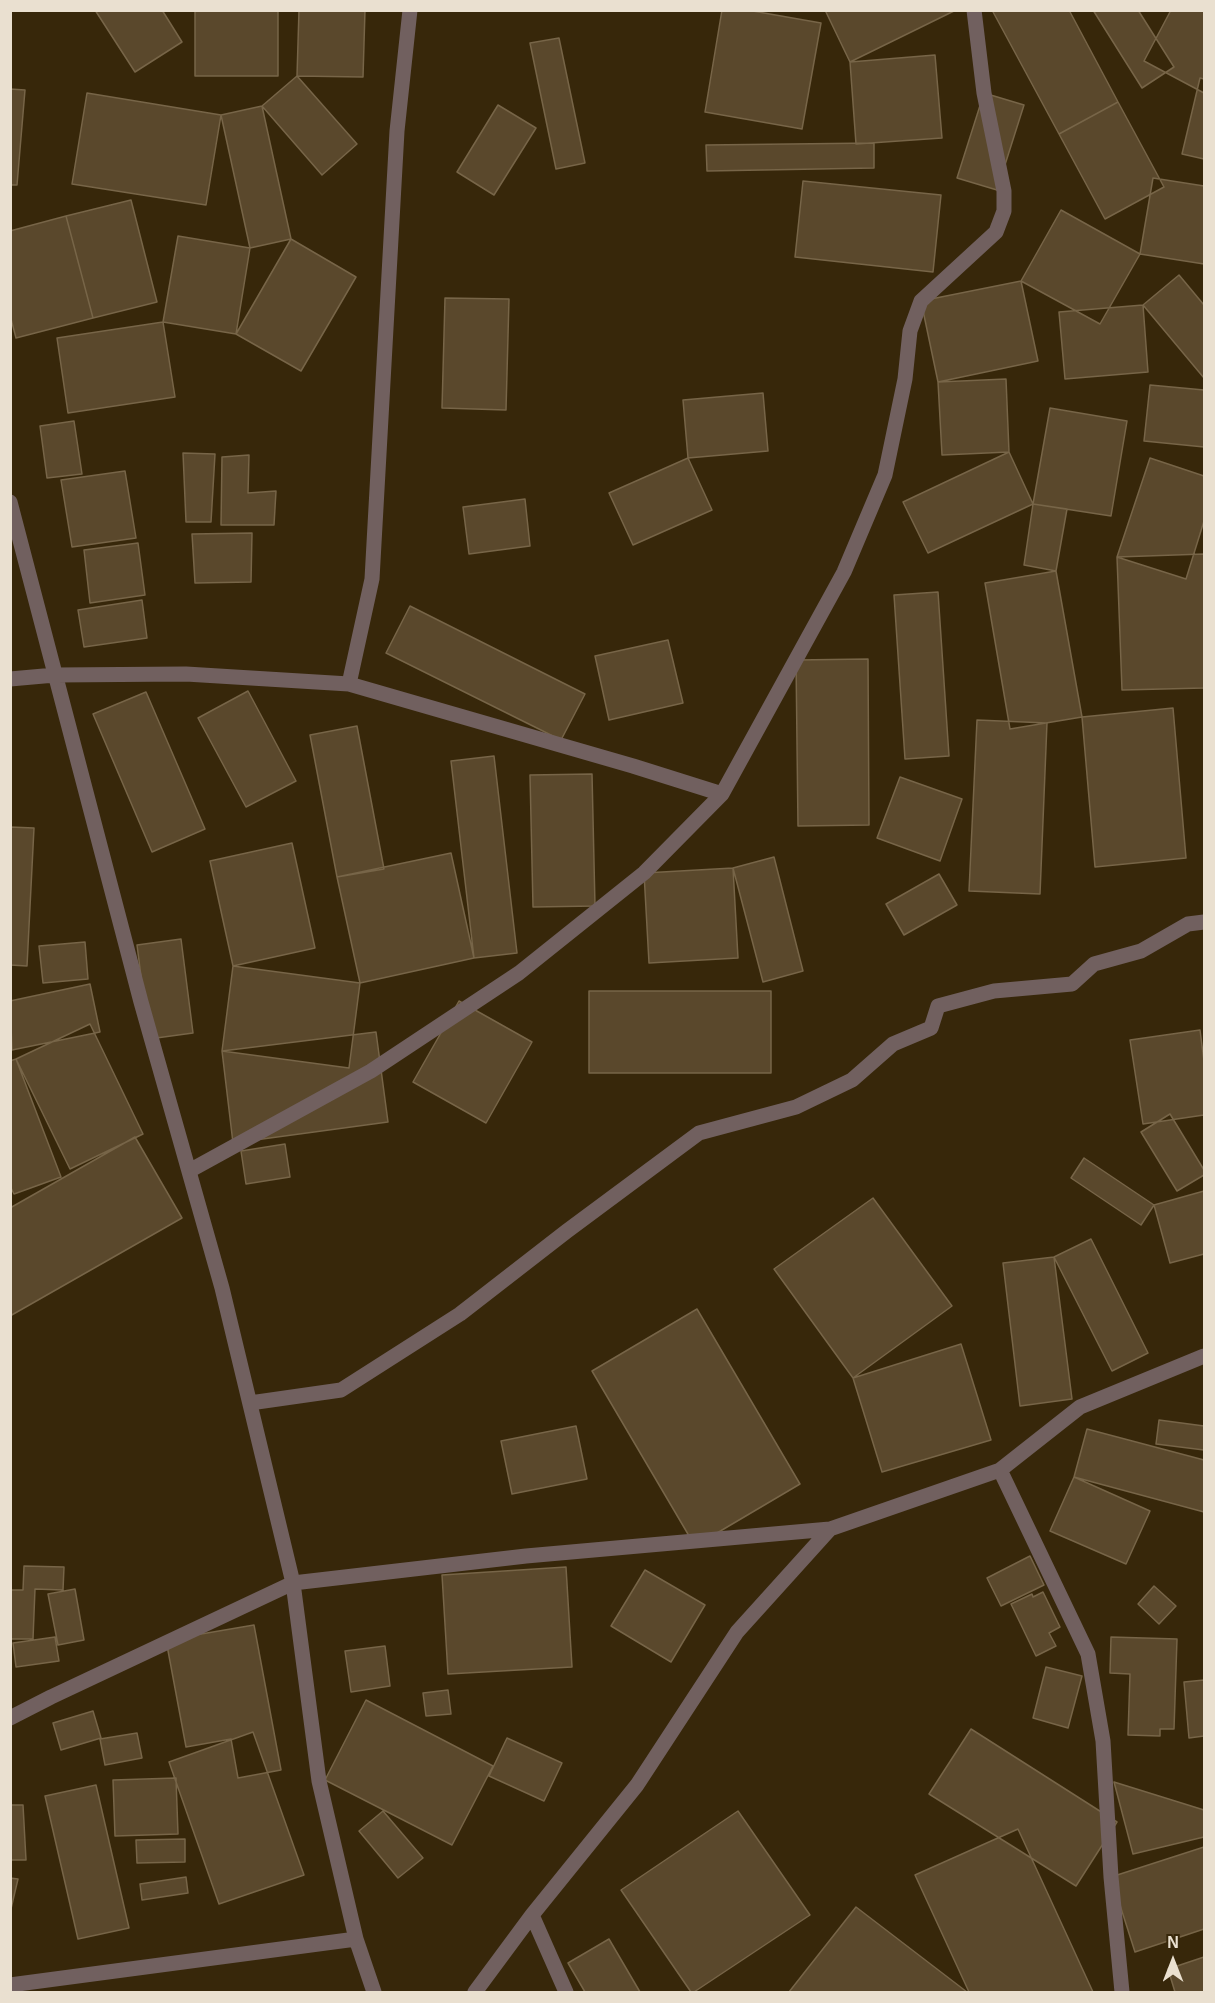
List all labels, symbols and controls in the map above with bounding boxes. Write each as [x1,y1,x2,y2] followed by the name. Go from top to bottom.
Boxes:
[1143,1931,1203,1991] north arrow
[1167,1934,1179,1951] text: N

